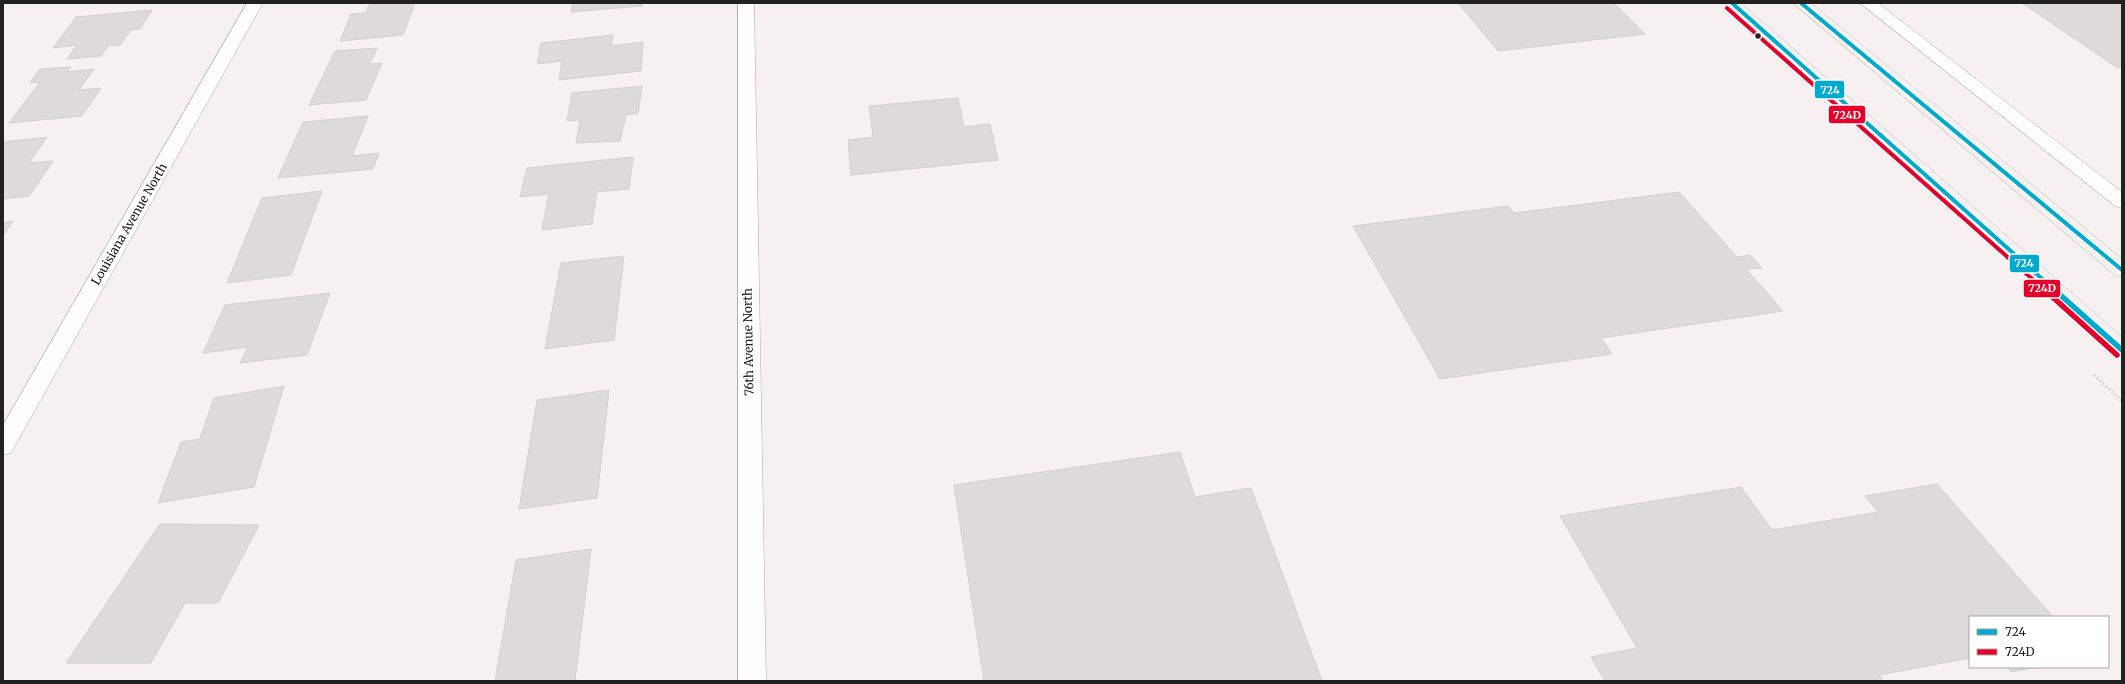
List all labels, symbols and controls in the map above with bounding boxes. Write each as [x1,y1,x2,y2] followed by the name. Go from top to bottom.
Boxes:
[1753,31,1763,41] unlabelled marker
[1814,80,1845,99] line badge: 724
[1820,83,1840,97] text: 724
[1828,105,1866,124] line badge: 724D
[1833,108,1862,122] text: 724D
[88,160,170,288] street label: Louisiana Avenue North
[2009,254,2040,273] line badge: 724
[2014,256,2034,270] text: 724
[2023,279,2061,298] line badge: 724D
[2028,281,2057,295] text: 724D
[740,288,756,396] street label: 76th Avenue North
[1969,616,2109,668] legend
[2005,624,2026,639] text: 724
[2005,644,2035,659] text: 724D

